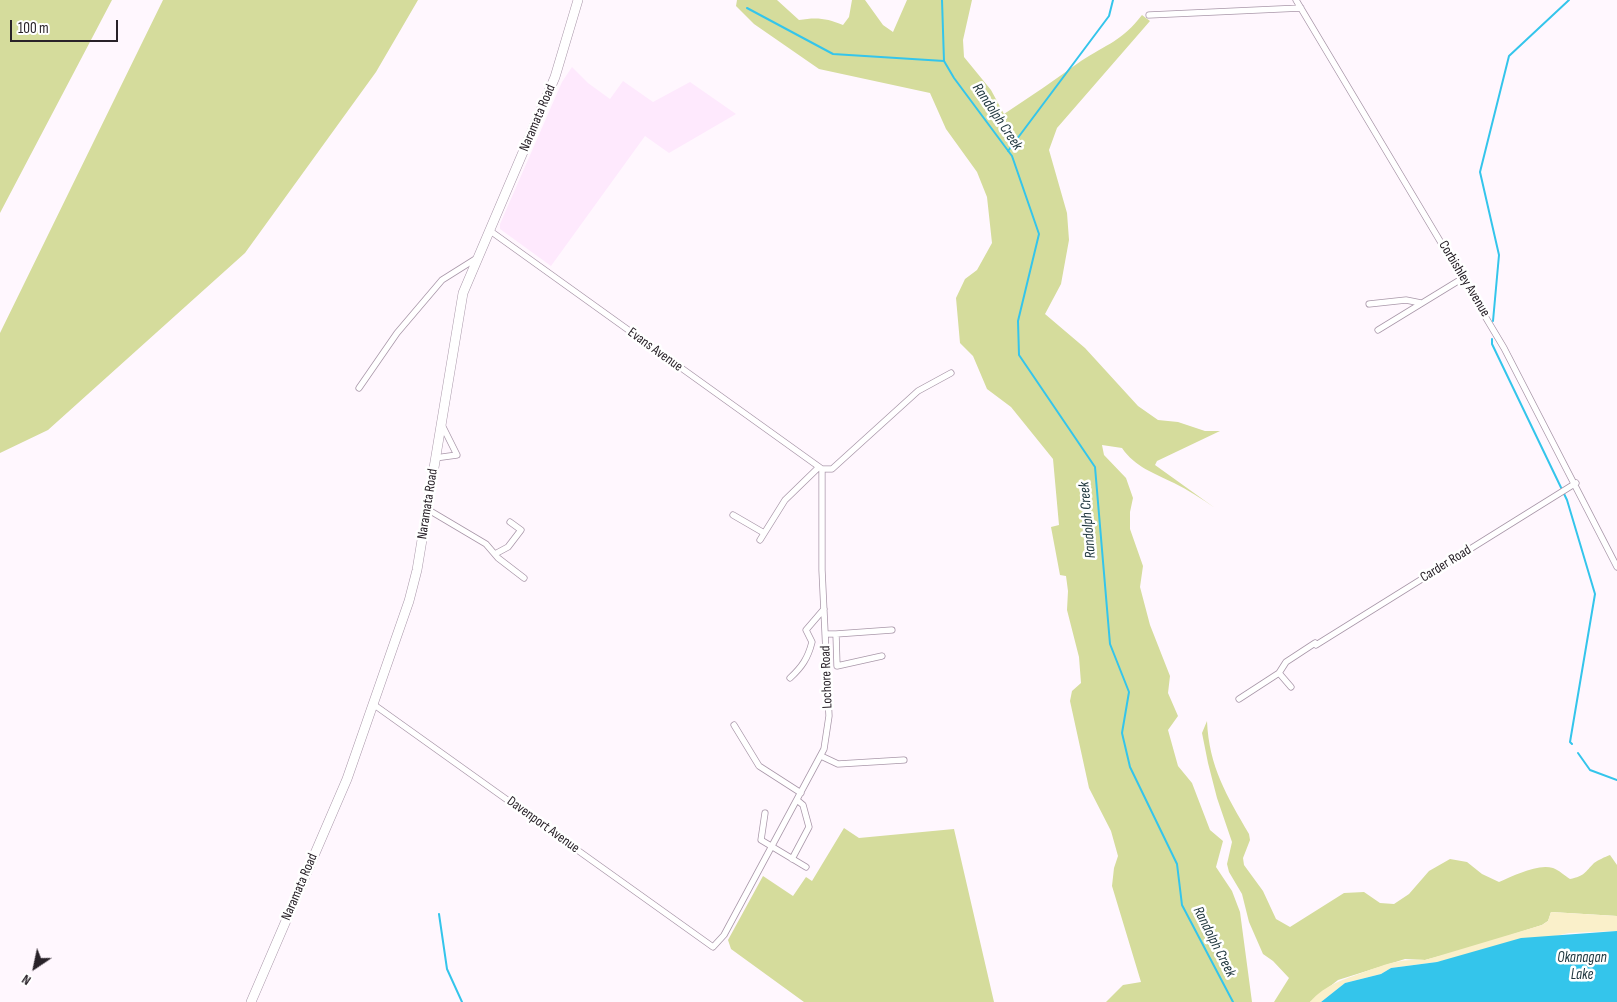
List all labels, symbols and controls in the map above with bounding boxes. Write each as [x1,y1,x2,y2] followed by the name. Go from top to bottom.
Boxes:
[12,10,120,42] scale bar
[18,19,49,38] text: 100 m
[968,80,1026,154] water label: Randolph Creek
[516,82,560,154] street label: Naramata Road
[1435,238,1493,320] street label: Corbishley Avenue
[624,324,686,376] street label: Evans Avenue
[414,468,442,540] street label: Naramata Road
[1076,481,1100,559] water label: Randolph Creek
[1417,542,1475,586] street label: Carder Road
[818,645,836,709] street label: Lochore Road
[503,793,583,857] street label: Davenport Avenue
[278,851,322,923] street label: Naramata Road
[1189,904,1239,980] water label: Randolph Creek
[10,942,60,992] north arrow
[1557,949,1607,984] water label: Okanagan Lake
[18,971,34,989] text: N

